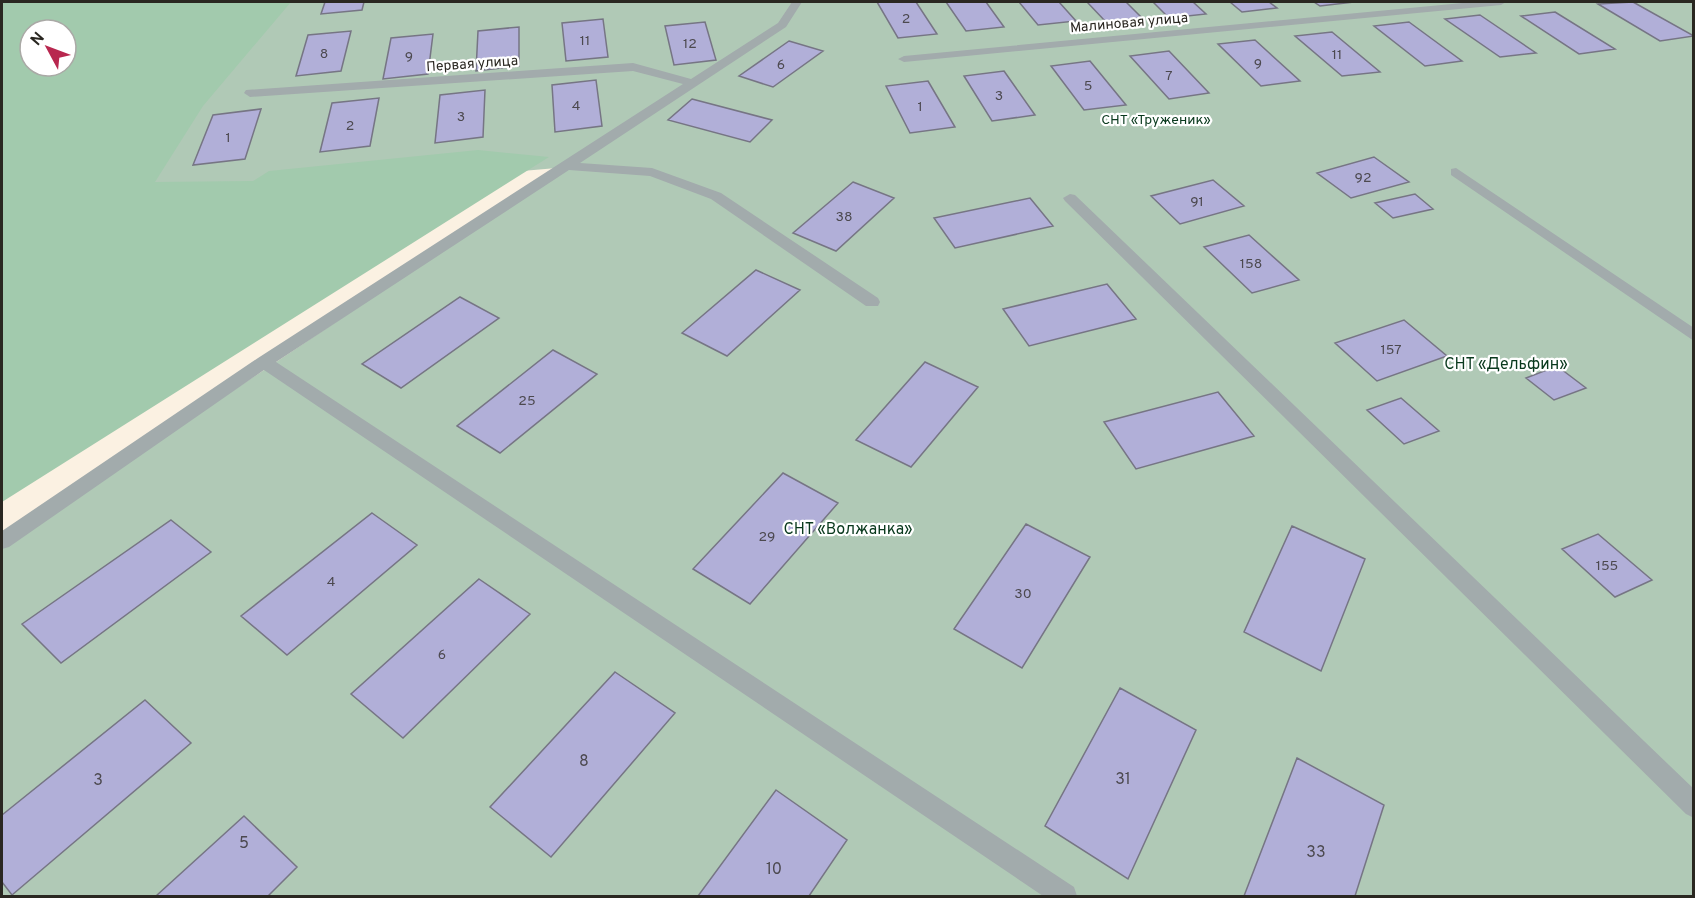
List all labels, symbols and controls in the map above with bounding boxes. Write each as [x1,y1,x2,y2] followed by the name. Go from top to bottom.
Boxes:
[1069,10,1189,37] street label: Малиновая улица
[902,11,910,28] house number: 2
[18,18,78,78] north arrow
[27,29,50,50] text: N
[580,33,590,50] house number: 11
[683,36,697,53] house number: 12
[320,46,328,63] house number: 8
[1332,47,1342,64] house number: 11
[405,49,413,66] house number: 9
[426,53,519,76] street label: Первая улица
[1254,56,1262,73] house number: 9
[777,57,785,74] house number: 6
[1165,68,1173,85] house number: 7
[1084,78,1092,95] house number: 5
[995,88,1003,105] house number: 3
[572,98,580,115] house number: 4
[917,99,923,116] house number: 1
[457,109,465,126] house number: 3
[1101,112,1211,129] park label: СНТ «Труженик»
[346,118,354,135] house number: 2
[225,130,231,147] house number: 1
[1355,170,1371,187] house number: 92
[1190,194,1204,211] house number: 91
[836,209,852,226] house number: 38
[1240,256,1262,273] house number: 158
[1380,342,1402,359] house number: 157
[1444,355,1568,375] park label: СНТ «Дельфин»
[518,393,536,410] house number: 25
[783,520,913,540] park label: СНТ «Волжанка»
[759,529,775,546] house number: 29
[1596,558,1618,575] house number: 155
[327,574,335,591] house number: 4
[1014,586,1032,603] house number: 30
[438,647,446,664] house number: 6
[579,752,589,772] house number: 8
[1115,770,1131,790] house number: 31
[93,771,103,791] house number: 3
[239,834,249,854] house number: 5
[1306,843,1326,863] house number: 33
[766,860,782,880] house number: 10

